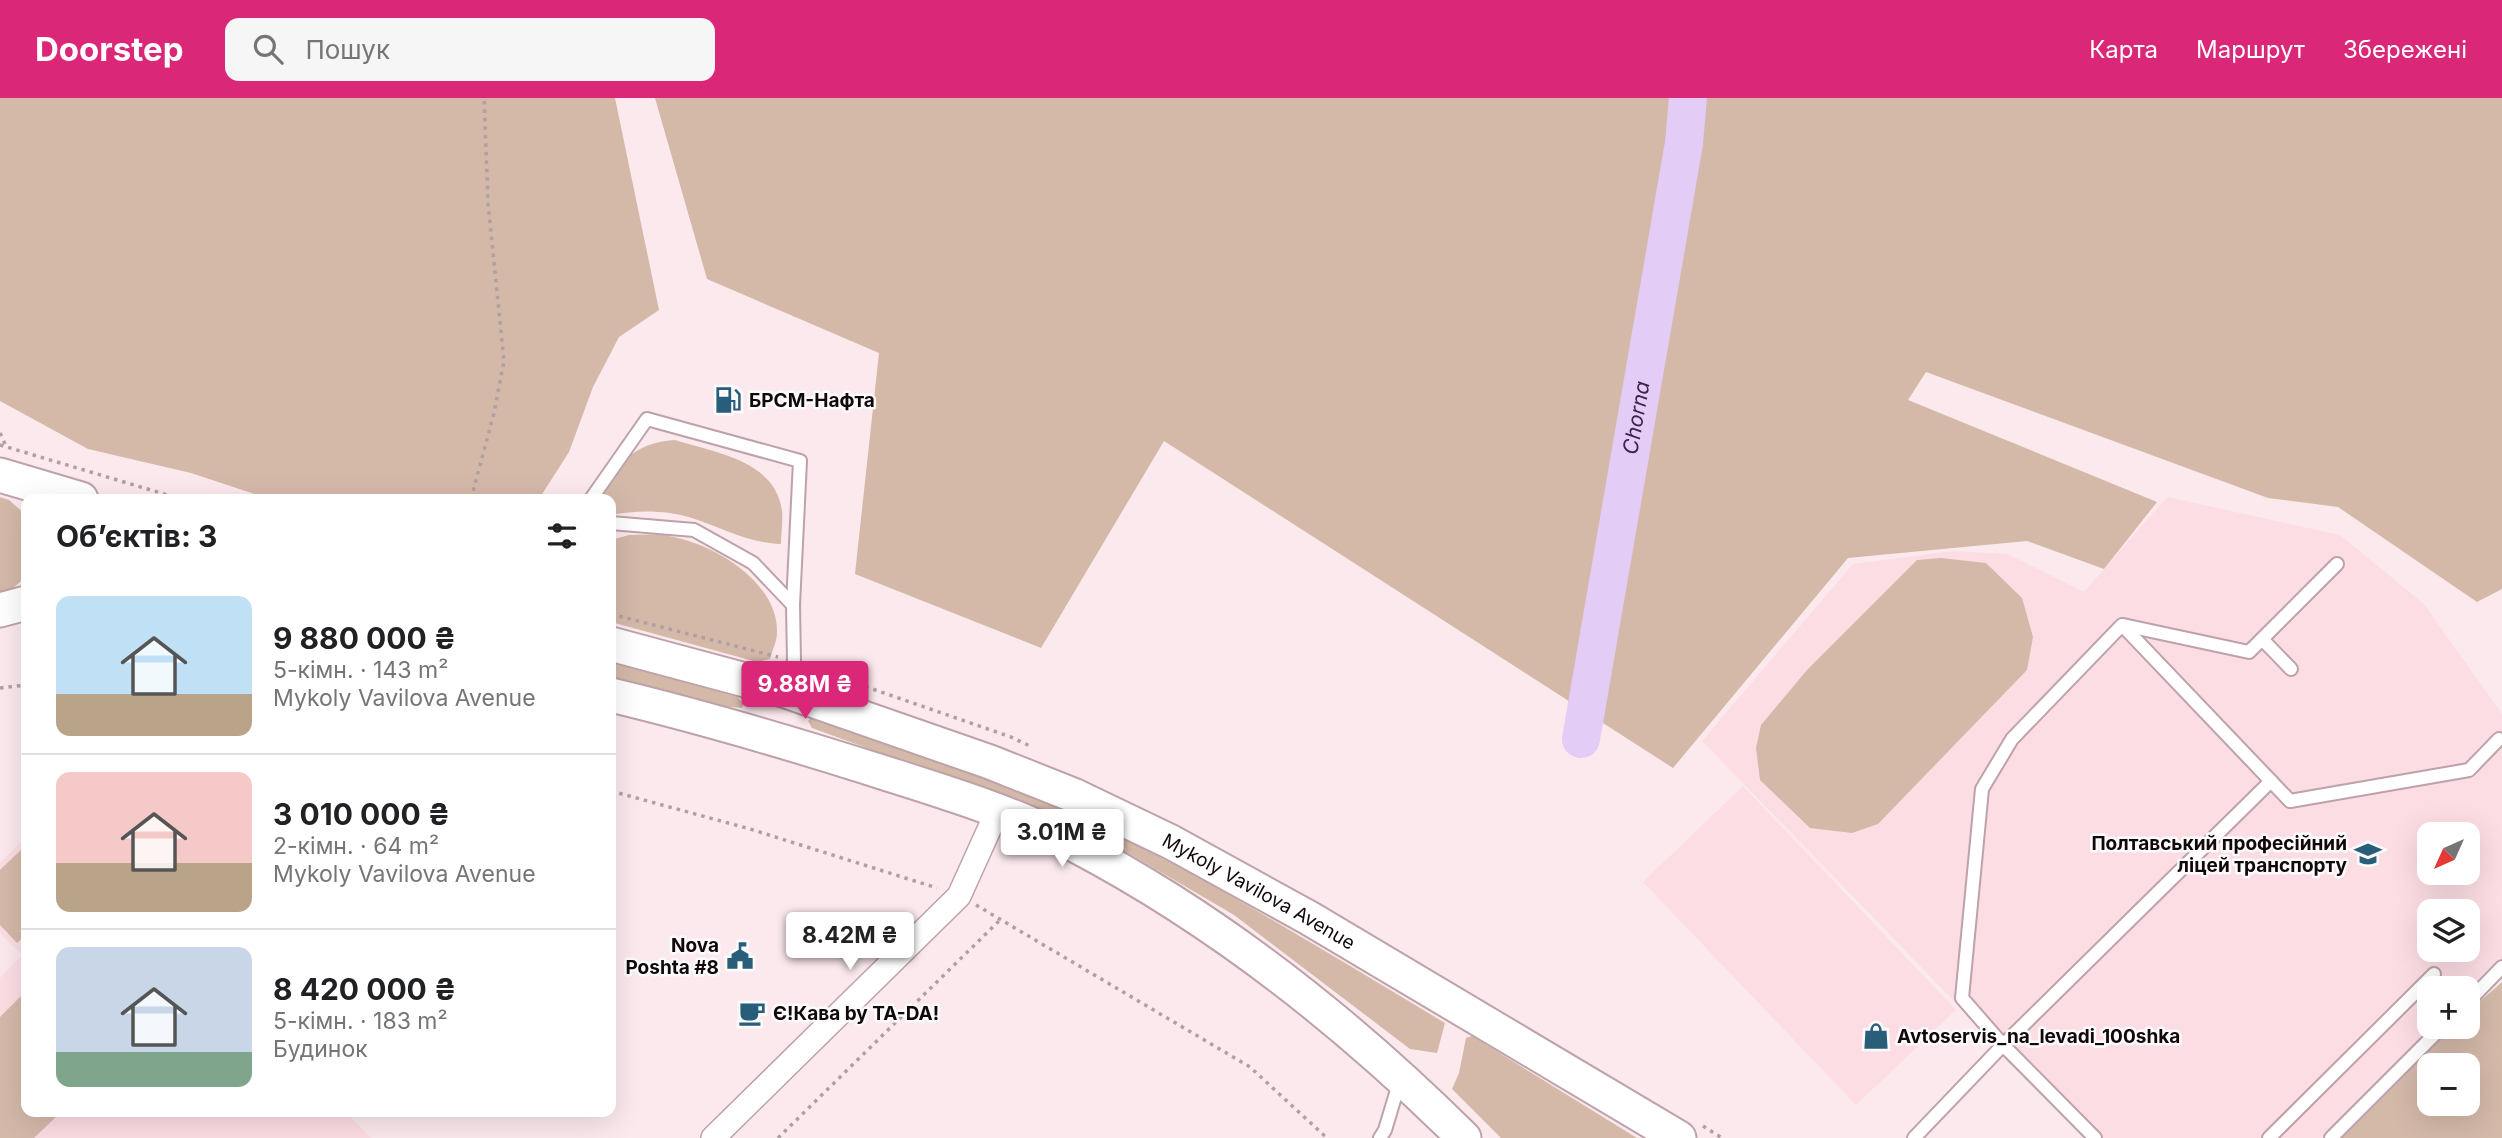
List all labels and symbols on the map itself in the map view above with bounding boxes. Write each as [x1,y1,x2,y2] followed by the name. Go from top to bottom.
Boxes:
[1617,379,1655,456] water label: Chorna
[713,385,743,415] fuel station icon: БРСМ-Нафта
[749,389,875,412] place label: БРСМ-Нафта
[740,662,870,721] pin: 9.88M ₴
[997,810,1127,869] pin: 3.01M ₴
[2417,822,2480,886] north arrow
[1158,829,1359,955] street label: Mykoly Vavilova Avenue
[2091,832,2348,877] place label: Полтавський професійний ліцей транспорту
[2353,839,2383,869] school or university icon: Полтавський професійний ліцей транспорту
[785,912,915,972] pin: 8.42M ₴
[625,934,719,979] place label: Nova Poshta #8
[725,941,755,971] public building icon: Nova Poshta #8
[737,998,767,1028] cafe icon: Є!Кава by TA-DA!
[773,1002,939,1025] place label: Є!Кава by TA-DA!
[1861,1021,1891,1051] shop icon: Avtoservis_na_levadi_100shka
[1897,1025,2180,1048] place label: Avtoservis_na_levadi_100shka

